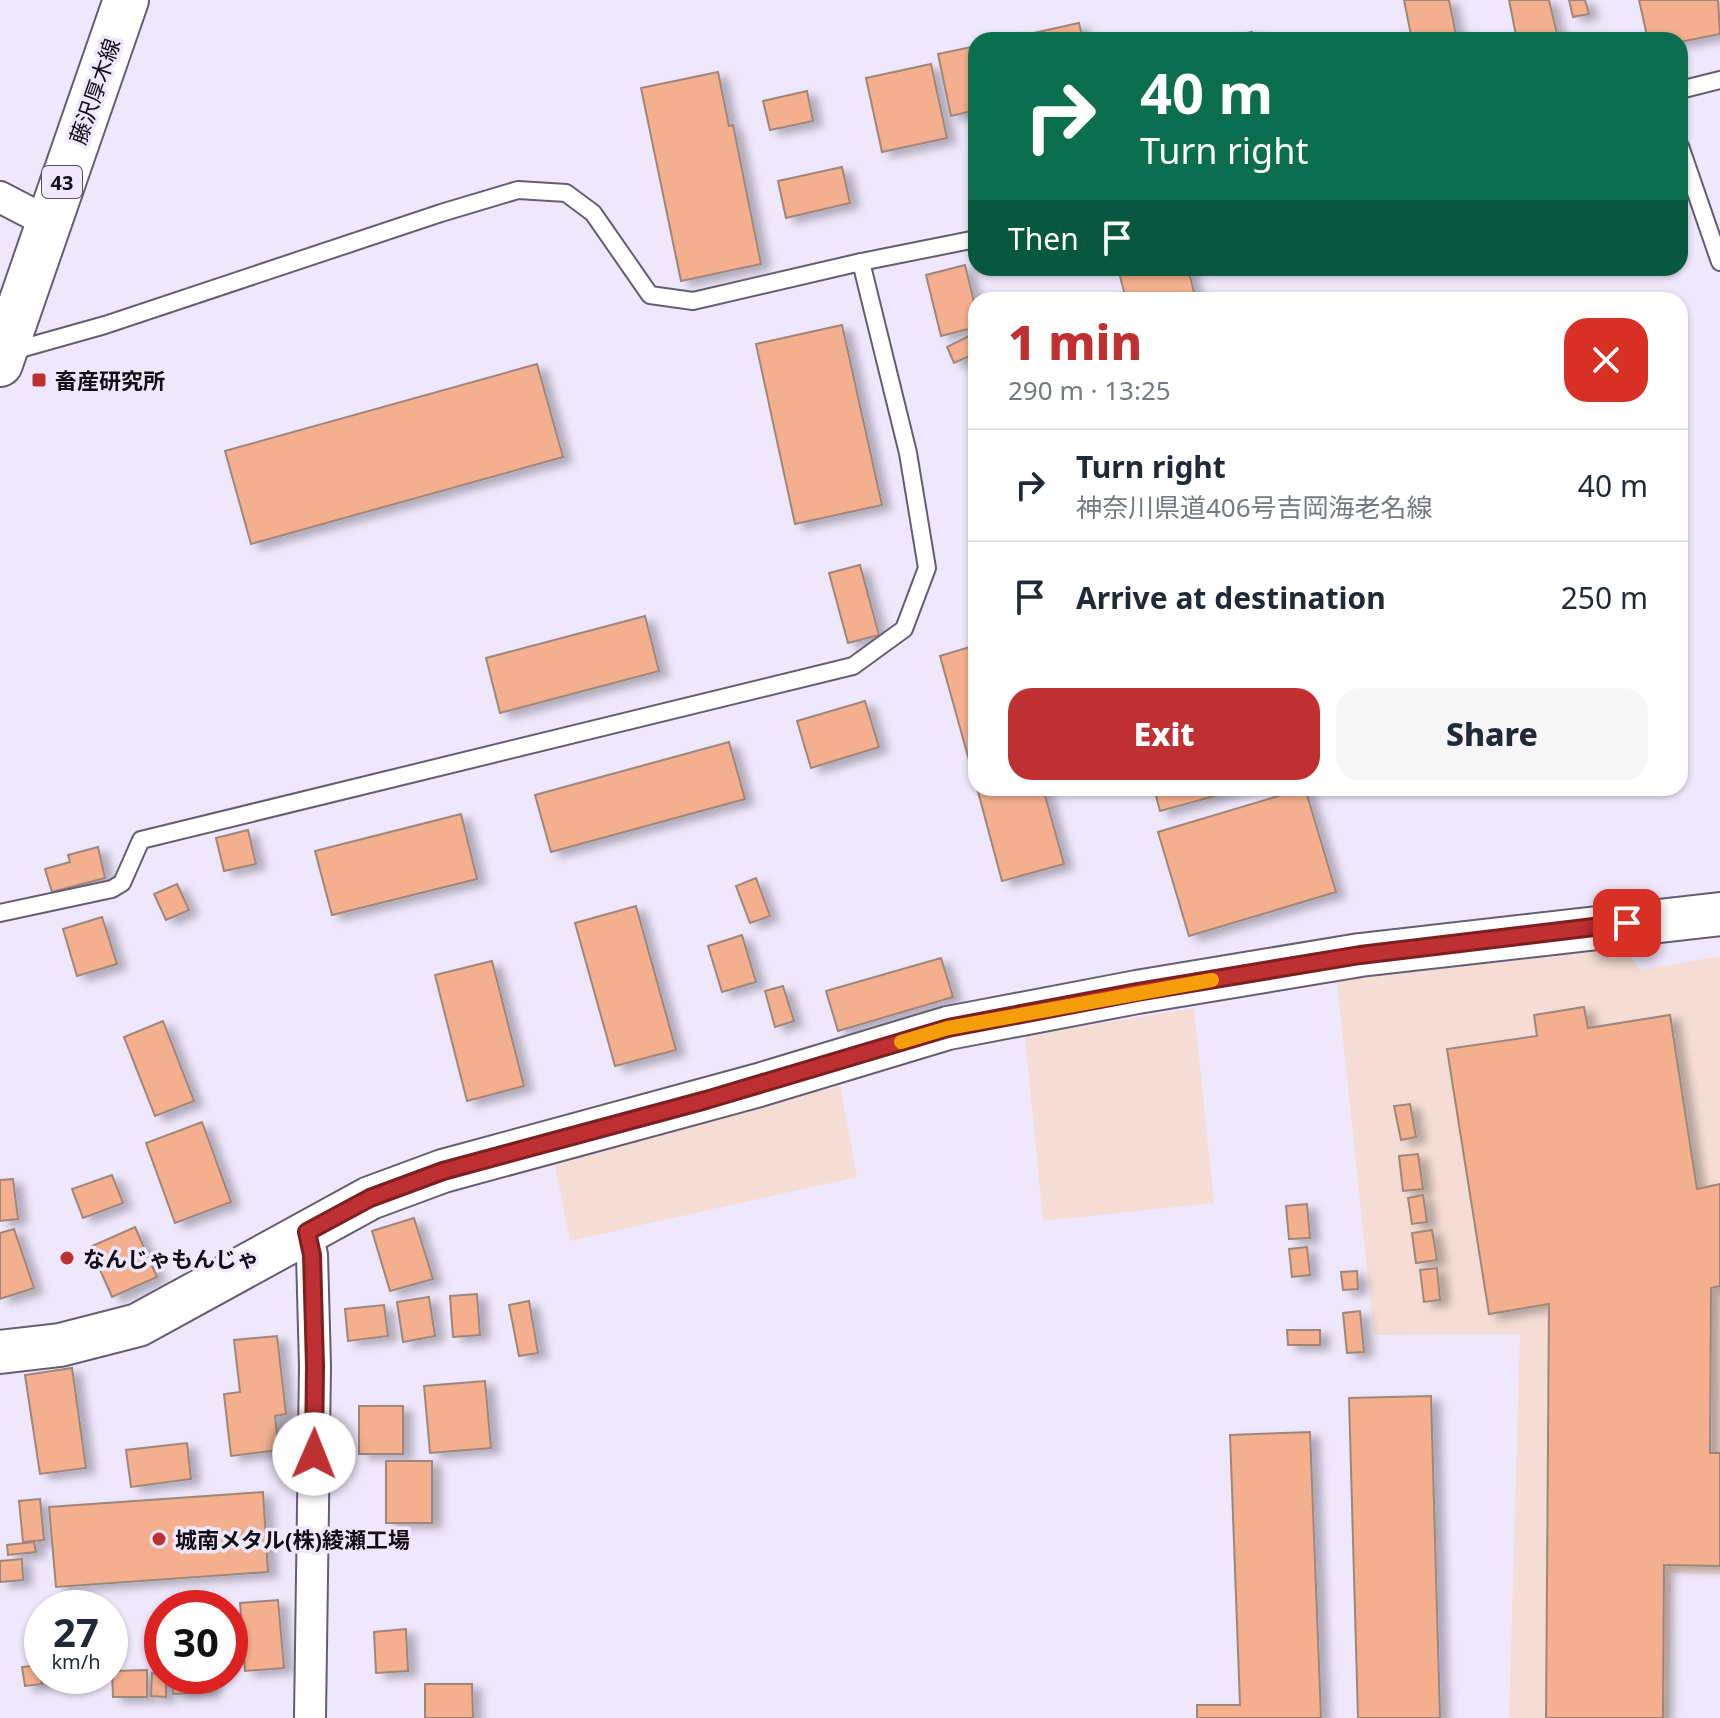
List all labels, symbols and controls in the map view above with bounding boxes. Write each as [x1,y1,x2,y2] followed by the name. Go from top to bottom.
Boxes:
[62,34,126,148] street label: 藤沢厚木線
[1140,54,1273,130] text: 40 m
[1008,64,1112,168] icon: right
[1140,126,1308,175] text: Turn right
[42,166,82,198] road number: 43
[1095,216,1139,260] icon: arrive
[1008,218,1079,259] text: Then
[1008,309,1142,374] text: 1 min
[1564,318,1648,402] button: close
[55,365,165,395] place label: 畜産研究所
[30,371,48,389] marker: 畜産研究所
[1008,372,1171,408] text: 290 m · 13:25
[1076,446,1226,487] text: Turn right
[1008,463,1052,507] icon: right
[1578,465,1648,506] text: 40 m
[1076,489,1433,525] text: 神奈川県道406号吉岡海老名線
[1008,575,1052,619] icon: arrive
[1076,577,1386,618] text: Arrive at destination
[1561,577,1648,618] text: 250 m
[1008,688,1320,780] button: Exit
[1336,688,1648,780] button: Share
[1593,889,1661,957] pin
[1605,901,1649,945] icon: arrive
[83,1243,259,1273] place label: なんじゃもんじゃ
[58,1249,76,1267] marker: なんじゃもんじゃ
[272,1412,356,1496] position arrow
[175,1524,410,1554] place label: 城南メタル(株)綾瀬工場
[150,1530,168,1548] marker: 城南メタル(株)綾瀬工場
[144,1590,248,1694] speed limit sign: 30
[53,1604,99,1659] text: 27
[51,1648,101,1675] text: km/h

